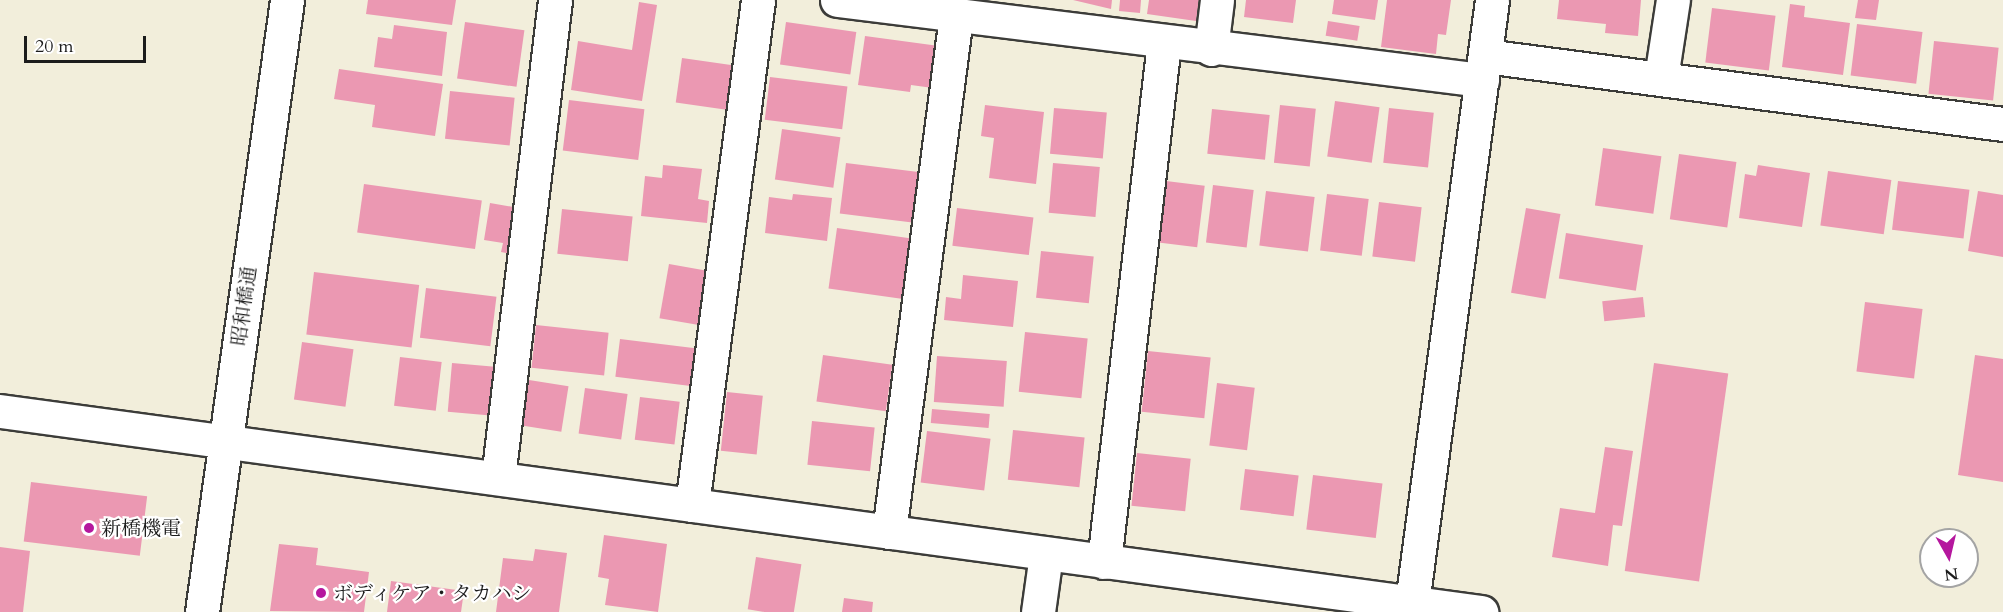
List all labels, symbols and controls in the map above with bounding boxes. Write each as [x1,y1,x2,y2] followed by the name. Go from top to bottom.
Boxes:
[27,24,148,62] scale bar
[35,34,74,59] text: 20 m
[227,265,261,347] street label: 昭和橋通
[101,516,181,540] place label: 新橋機電
[82,521,96,535] marker: 新橋機電
[1919,528,1979,588] north arrow
[1943,562,1960,586] text: N
[333,581,533,605] place label: ボディケア・タカハシ
[314,586,328,600] marker: ボディケア・タカハシ

